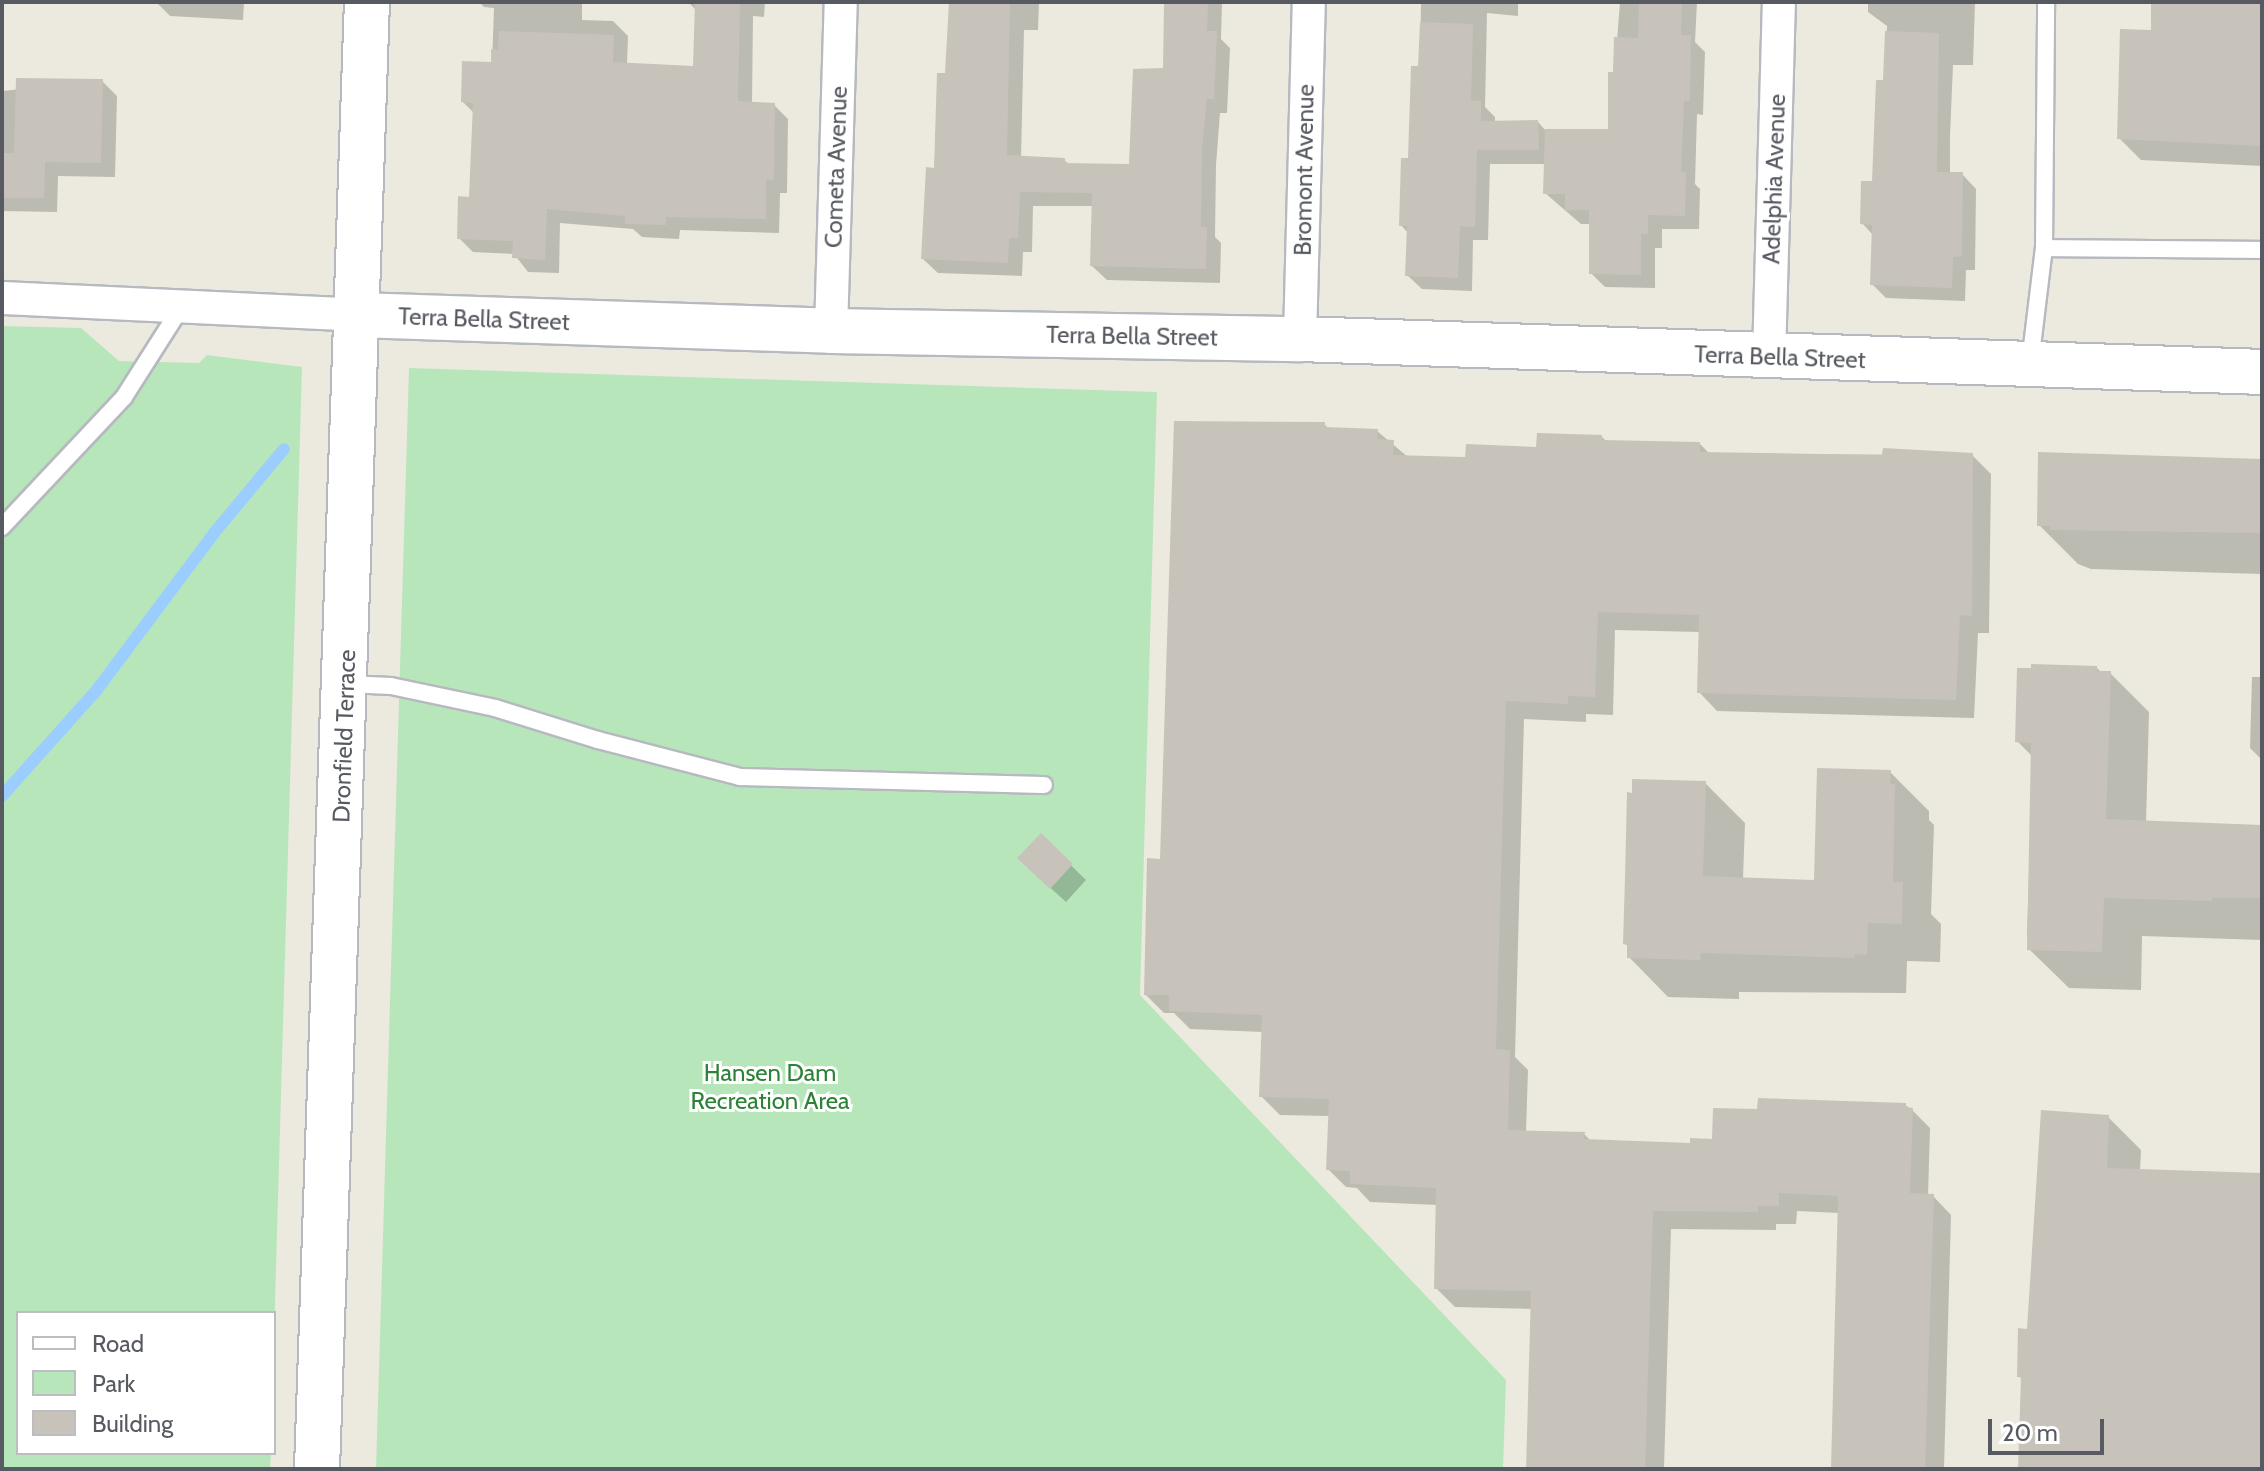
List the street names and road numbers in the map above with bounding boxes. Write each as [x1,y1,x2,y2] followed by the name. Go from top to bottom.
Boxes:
[1288,84,1320,256] street label: Bromont Avenue
[819,85,853,249] street label: Cometa Avenue
[1757,93,1791,265] street label: Adelphia Avenue
[398,302,570,336] street label: Terra Bella Street
[1046,320,1218,352] street label: Terra Bella Street
[1694,340,1866,374] street label: Terra Bella Street
[327,649,361,823] street label: Dronfield Terrace

